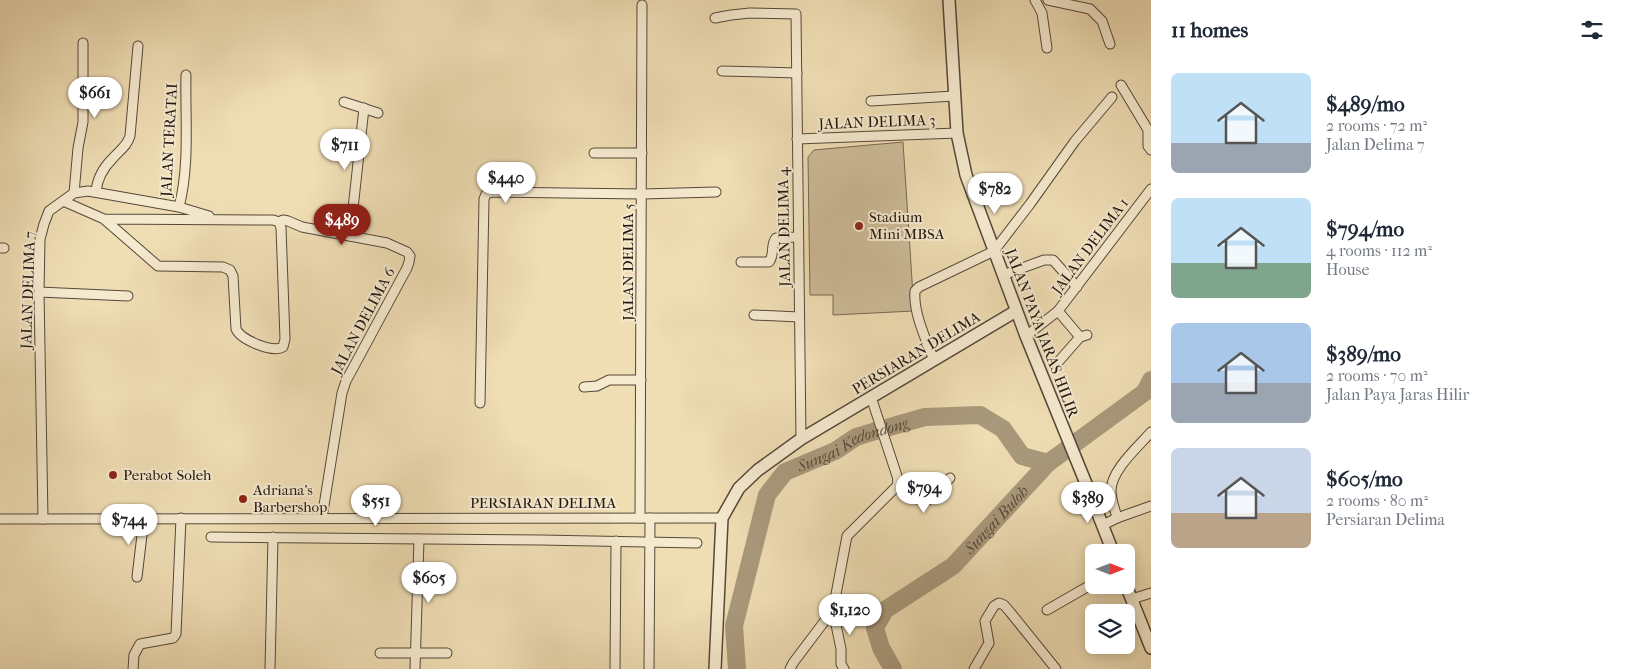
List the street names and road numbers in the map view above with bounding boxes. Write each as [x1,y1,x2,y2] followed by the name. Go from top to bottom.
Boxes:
[157,83,181,198] street label: JALAN TERATAI
[817,111,936,133] street label: JALAN DELIMA 3
[774,166,794,288] street label: JALAN DELIMA 4
[1047,194,1132,299] street label: JALAN DELIMA 1
[619,203,637,322] street label: JALAN DELIMA 5
[17,231,39,350] street label: JALAN DELIMA 7
[1001,245,1083,421] street label: JALAN PAYA JARAS HILIR
[327,264,399,379] street label: JALAN DELIMA 6
[849,307,984,398] street label: PERSIARAN DELIMA
[470,494,616,512] street label: PERSIARAN DELIMA

